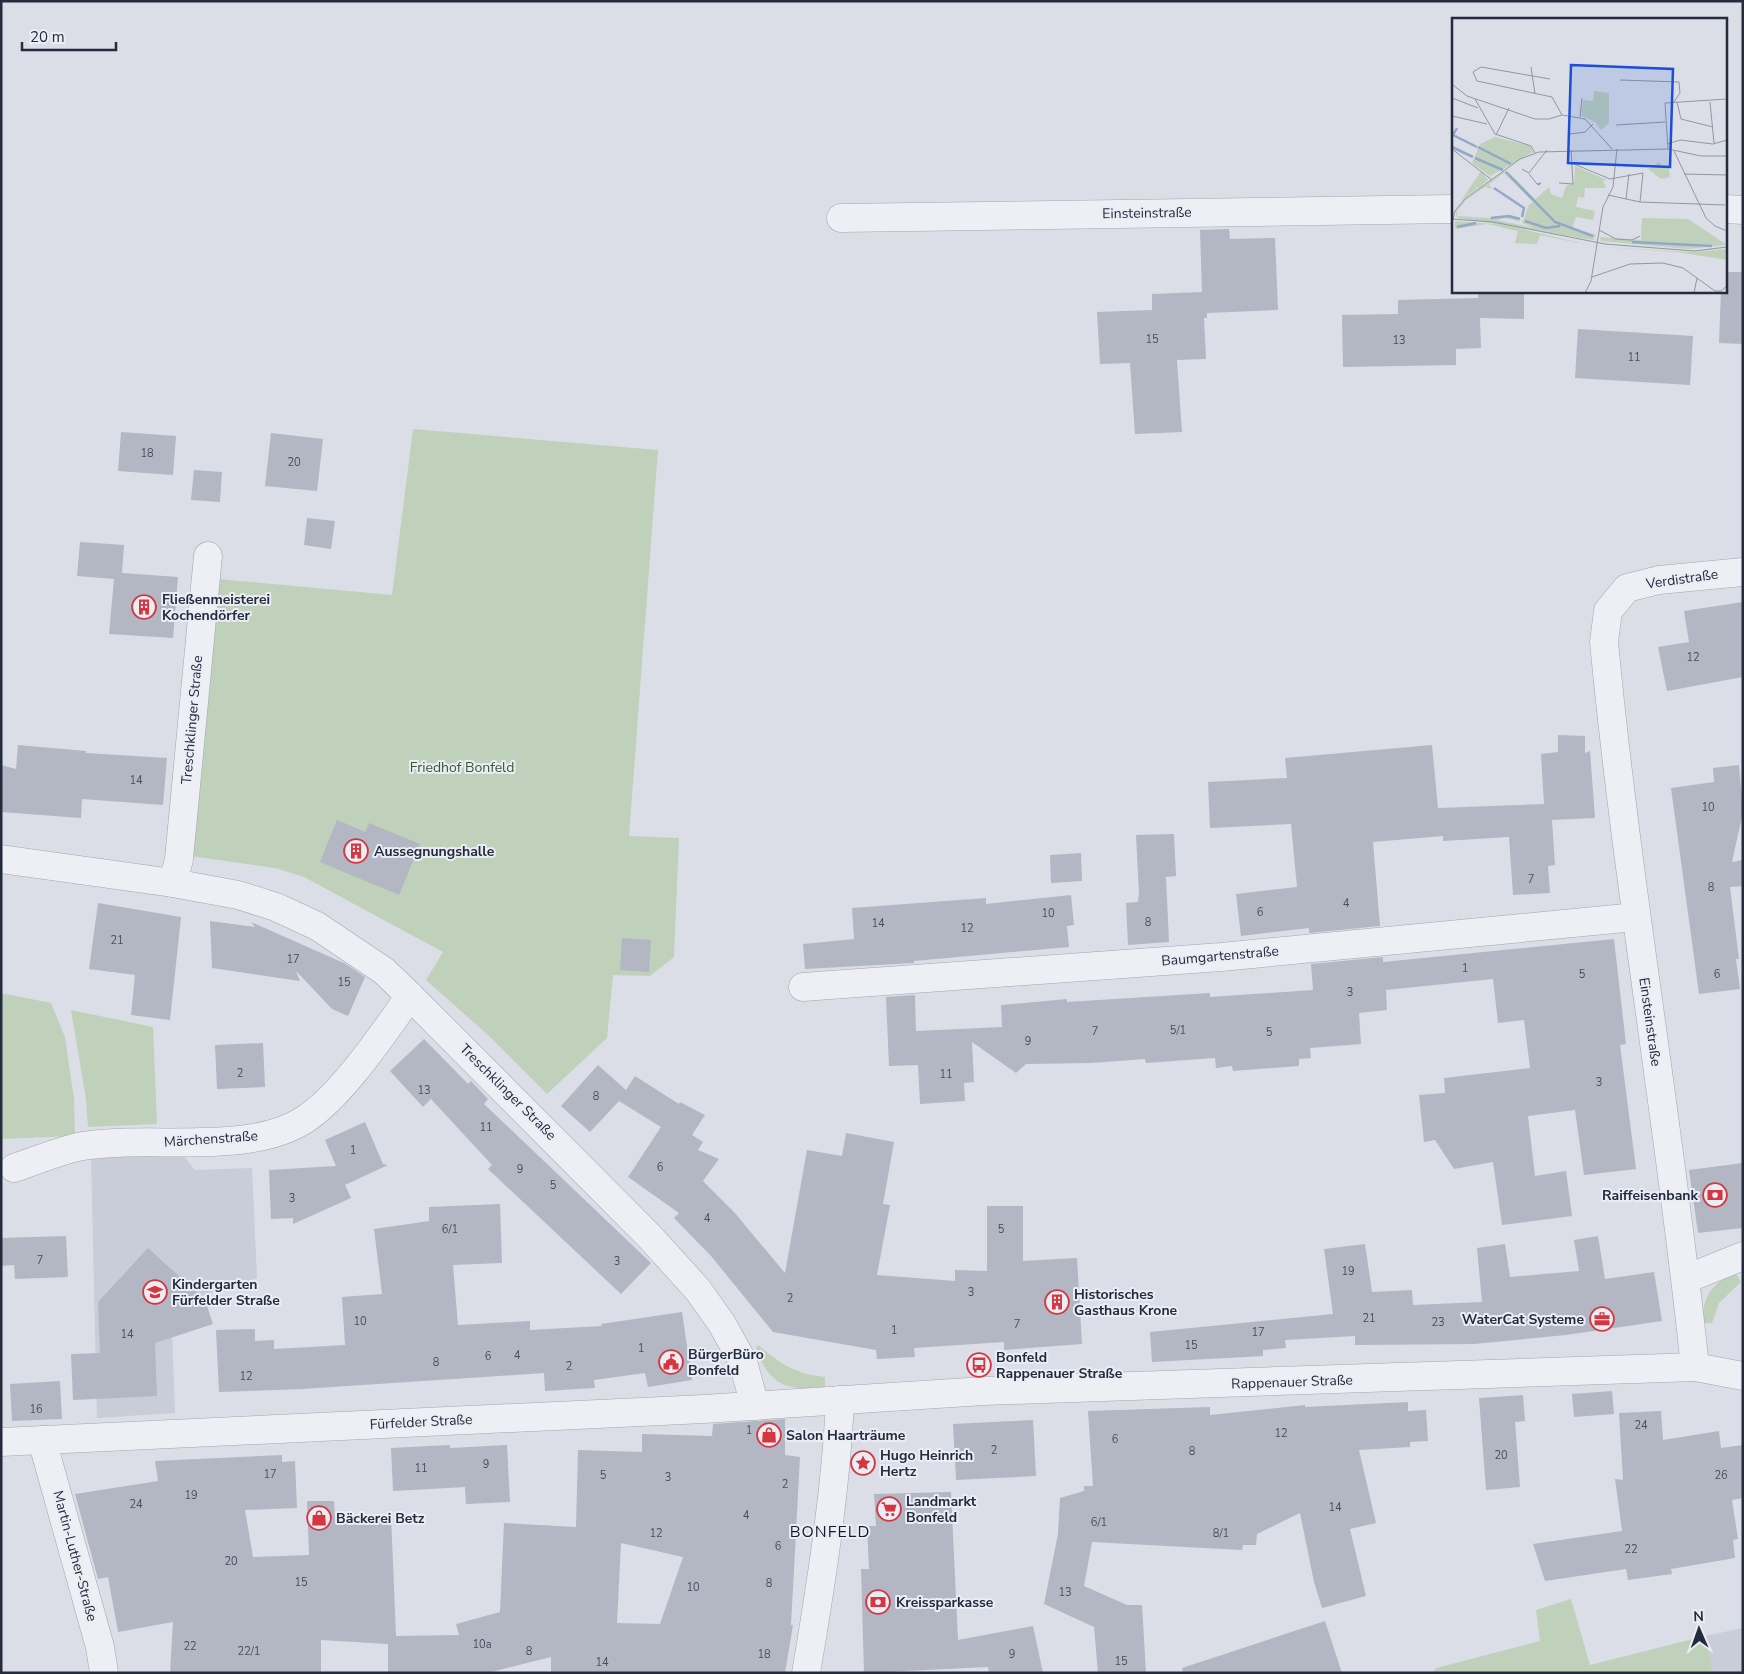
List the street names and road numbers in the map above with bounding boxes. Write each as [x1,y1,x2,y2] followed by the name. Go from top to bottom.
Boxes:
[1102,203,1192,223] street label: Einsteinstraße
[1644,565,1719,594] street label: Verdistraße
[177,655,207,785] street label: Treschklinger Straße
[1160,941,1280,971] street label: Baumgartenstraße
[1634,976,1666,1068] street label: Einsteinstraße
[456,1040,560,1144] street label: Treschklinger Straße
[163,1126,259,1152] street label: Märchenstraße
[1231,1370,1353,1394] street label: Rappenauer Straße
[369,1410,473,1434] street label: Fürfelder Straße
[48,1488,102,1624] street label: Martin-Luther-Straße

